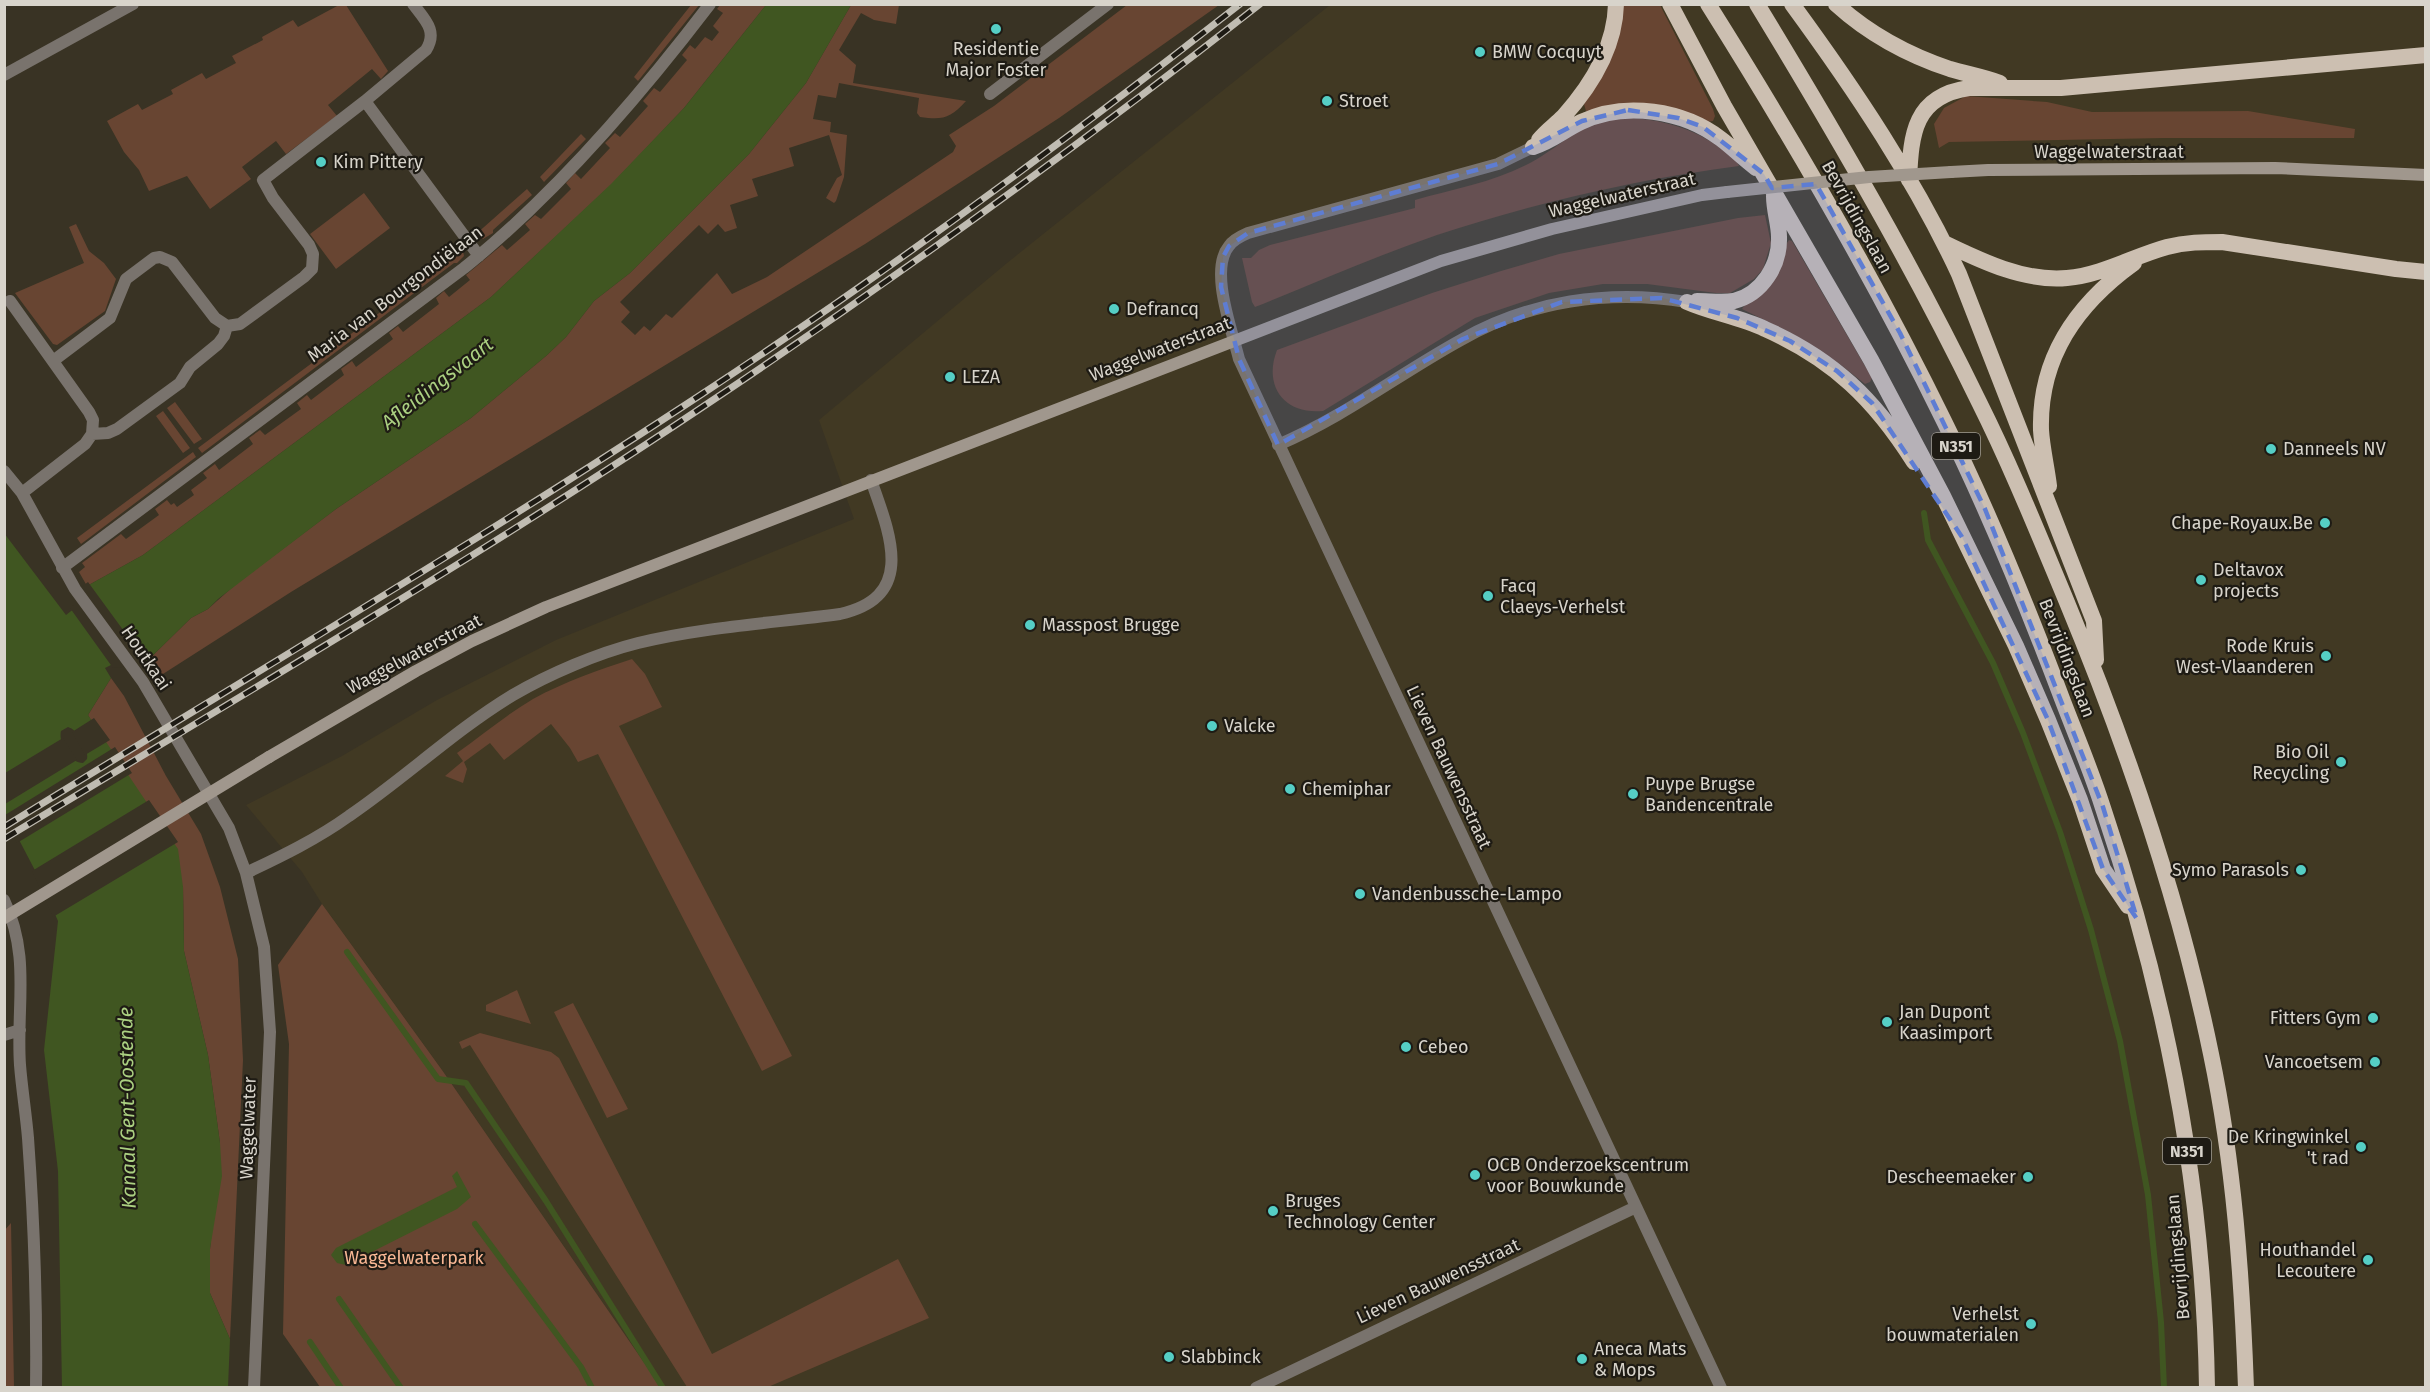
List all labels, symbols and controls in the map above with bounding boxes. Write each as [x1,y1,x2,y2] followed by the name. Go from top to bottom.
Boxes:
[989,22,1003,36] marker: Residentie Major Foster
[946,38,1047,81] place label: Residentie Major Foster
[1492,41,1602,63] place label: BMW Cocquyt
[1473,45,1487,59] marker: BMW Cocquyt
[1339,90,1389,112] place label: Stroet
[1320,94,1334,108] marker: Stroet
[2034,141,2184,163] street label: Waggelwaterstraat
[333,151,423,173] place label: Kim Pittery
[314,155,328,169] marker: Kim Pittery
[1817,157,1897,277] street label: Bevrijdingslaan
[1547,167,1698,223] street label: Waggelwaterstraat
[303,221,487,367] street label: Maria van Bourgondiëlaan
[1126,298,1199,320] place label: Defrancq
[1107,302,1121,316] marker: Defrancq
[1086,312,1234,386] street label: Waggelwaterstraat
[375,331,498,435] water label: Afleidingsvaart
[962,366,1001,388] place label: LEZA
[943,370,957,384] marker: LEZA
[1932,433,1980,459] road number: N351
[2283,438,2386,460] place label: Danneels NV
[2264,442,2278,456] marker: Danneels NV
[2171,512,2313,534] place label: Chape-Royaux.Be
[2318,516,2332,530] marker: Chape-Royaux.Be
[2213,559,2284,602] place label: Deltavox projects
[2194,573,2208,587] marker: Deltavox projects
[1500,575,1626,618] place label: Facq Claeys-Verhelst
[1481,589,1495,603] marker: Facq Claeys-Verhelst
[2034,595,2100,721] street label: Bevrijdingslaan
[343,609,486,699] street label: Waggelwaterstraat
[1042,614,1180,636] place label: Masspost Brugge
[1023,618,1037,632] marker: Masspost Brugge
[116,621,176,695] street label: Houtkaai
[2176,635,2314,678] place label: Rode Kruis West-Vlaanderen
[2319,649,2333,663] marker: Rode Kruis West-Vlaanderen
[1402,682,1497,853] street label: Lieven Bauwensstraat
[1224,715,1276,737] place label: Valcke
[1205,719,1219,733] marker: Valcke
[2252,741,2330,784] place label: Bio Oil Recycling
[2334,755,2348,769] marker: Bio Oil Recycling
[1645,773,1773,816] place label: Puype Brugse Bandencentrale
[1302,778,1391,800] place label: Chemiphar
[1283,782,1297,796] marker: Chemiphar
[1626,787,1640,801] marker: Puype Brugse Bandencentrale
[2172,859,2289,881] place label: Symo Parasols
[2294,863,2308,877] marker: Symo Parasols
[1372,883,1562,905] place label: Vandenbussche-Lampo
[1353,887,1367,901] marker: Vandenbussche-Lampo
[1899,1001,1993,1044] place label: Jan Dupont Kaasimport
[113,1007,141,1209] water label: Kanaal Gent-Oostende
[2270,1007,2361,1029] place label: Fitters Gym
[2366,1011,2380,1025] marker: Fitters Gym
[1880,1015,1894,1029] marker: Jan Dupont Kaasimport
[1418,1036,1469,1058] place label: Cebeo
[1399,1040,1413,1054] marker: Cebeo
[2265,1051,2363,1073] place label: Vancoetsem
[2368,1055,2382,1069] marker: Vancoetsem
[235,1076,261,1180] street label: Waggelwater
[2228,1126,2349,1169] place label: De Kringwinkel 't rad
[2163,1138,2211,1164] road number: N351
[2354,1140,2368,1154] marker: De Kringwinkel 't rad
[1487,1154,1689,1197] place label: OCB Onderzoekscentrum voor Bouwkunde
[1887,1166,2016,1188] place label: Descheemaeker
[1468,1168,1482,1182] marker: OCB Onderzoekscentrum voor Bouwkunde
[2021,1170,2035,1184] marker: Descheemaeker
[1285,1190,1435,1233] place label: Bruges Technology Center
[2162,1193,2194,1321] street label: Bevrijdingslaan
[1266,1204,1280,1218] marker: Bruges Technology Center
[1353,1233,1524,1328] street label: Lieven Bauwensstraat
[2260,1239,2356,1282] place label: Houthandel Lecoutere
[344,1247,484,1269] park label: Waggelwaterpark
[2361,1253,2375,1267] marker: Houthandel Lecoutere
[1886,1303,2019,1346] place label: Verhelst bouwmaterialen
[2024,1317,2038,1331] marker: Verhelst bouwmaterialen
[1594,1338,1686,1381] place label: Aneca Mats & Mops
[1181,1346,1261,1368] place label: Slabbinck
[1162,1350,1176,1364] marker: Slabbinck
[1575,1352,1589,1366] marker: Aneca Mats & Mops

